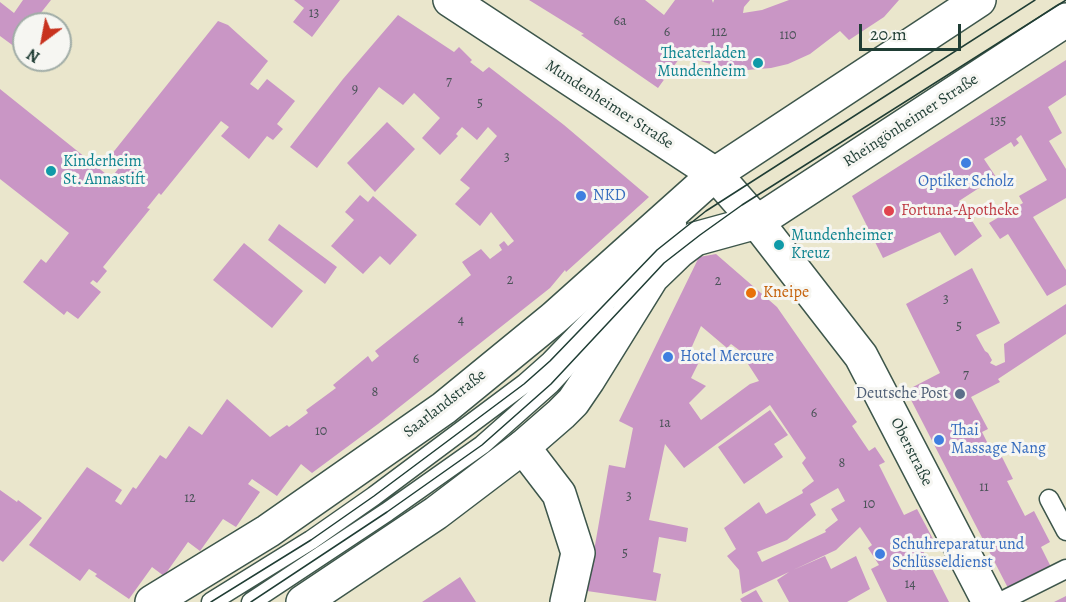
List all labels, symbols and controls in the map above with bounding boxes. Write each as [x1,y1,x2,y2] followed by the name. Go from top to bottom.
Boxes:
[309,6,319,22] house number: 13
[12,12,72,72] north arrow
[862,12,964,50] scale bar
[614,14,626,30] house number: 6a
[870,22,907,46] text: 20 m
[664,25,670,41] house number: 6
[711,25,727,41] house number: 112
[779,28,797,44] house number: 110
[23,43,44,68] text: N
[657,44,746,82] place label: Theaterladen Mundenheim
[541,56,677,154] street label: Mundenheimer Straße
[751,56,765,70] marker: Theaterladen Mundenheim
[840,70,982,172] street label: Rheingönheimer Straße
[446,75,452,91] house number: 7
[352,82,358,98] house number: 9
[477,96,483,112] house number: 5
[990,114,1006,130] house number: 135
[504,150,510,166] house number: 3
[63,152,145,190] place label: Kinderheim St. Annastift
[959,156,973,170] marker: Optiker Scholz
[44,164,58,178] marker: Kinderheim St. Annastift
[918,172,1014,192] place label: Optiker Scholz
[593,186,626,206] place label: NKD
[574,189,588,203] marker: NKD
[901,201,1019,221] place label: Fortuna-Apotheke
[882,204,896,218] marker: Fortuna-Apotheke
[791,226,893,264] place label: Mundenheimer Kreuz
[772,238,786,252] marker: Mundenheimer Kreuz
[507,273,513,289] house number: 2
[715,274,721,290] house number: 2
[763,283,809,303] place label: Kneipe
[744,286,758,300] marker: Kneipe
[943,292,949,308] house number: 3
[458,313,464,329] house number: 4
[956,319,962,335] house number: 5
[680,347,774,367] place label: Hotel Mercure
[661,350,675,364] marker: Hotel Mercure
[413,352,419,368] house number: 6
[400,366,490,442] street label: Saarlandstraße
[963,368,969,384] house number: 7
[856,384,948,404] place label: Deutsche Post
[372,385,378,401] house number: 8
[953,387,967,401] marker: Deutsche Post
[811,406,817,422] house number: 6
[886,415,936,489] street label: Oberstraße
[659,416,671,432] house number: 1a
[951,421,1046,459] place label: Thai Massage Nang
[315,424,327,440] house number: 10
[932,433,946,447] marker: Thai Massage Nang
[839,456,845,472] house number: 8
[979,480,989,496] house number: 11
[626,489,632,505] house number: 3
[184,491,196,507] house number: 12
[863,497,875,513] house number: 10
[892,535,1024,573] place label: Schuhreparatur und Schlüsseldienst
[622,546,628,562] house number: 5
[873,547,887,561] marker: Schuhreparatur und Schlüsseldienst
[904,577,916,593] house number: 14

